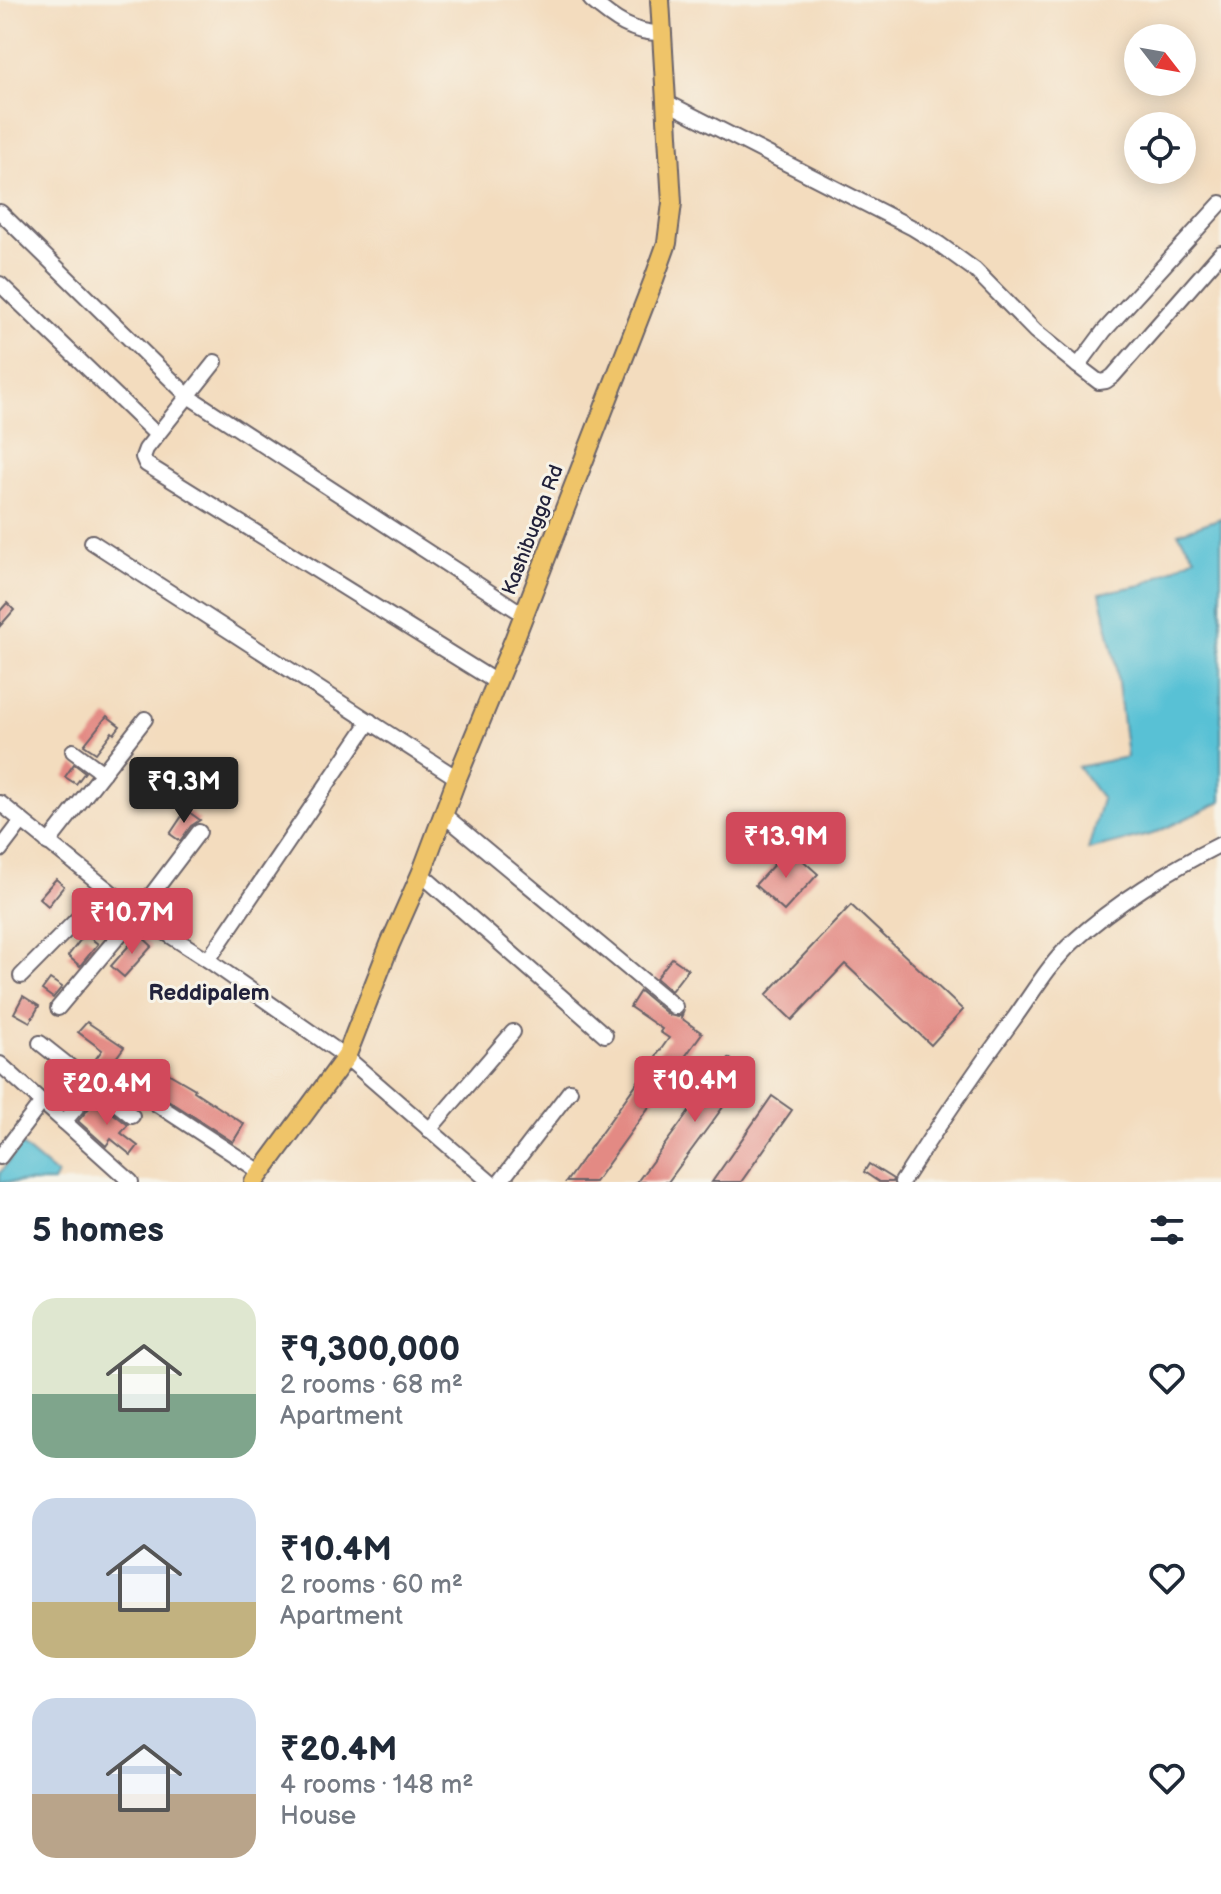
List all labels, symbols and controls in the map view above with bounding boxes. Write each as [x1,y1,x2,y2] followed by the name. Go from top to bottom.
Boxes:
[1124,24,1196,96] north arrow
[1124,24,1196,184] map controls
[1124,112,1196,184] button: locate
[497,462,569,598] street label: Kashibugga Rd
[128,757,240,825] pin: ₹9.3M
[147,767,221,798] text: ₹9.3M
[721,812,851,880] pin: ₹13.9M
[744,822,828,853] text: ₹13.9M
[67,888,197,956] pin: ₹10.7M
[90,898,174,929] text: ₹10.7M
[148,980,270,1007] district label: Reddipalem
[630,1056,760,1124] pin: ₹10.4M
[42,1059,172,1127] pin: ₹20.4M
[652,1066,738,1097] text: ₹10.4M
[62,1069,152,1100] text: ₹20.4M
[1145,1208,1189,1252] icon: filters
[32,1210,164,1251] text: 5 homes
[280,1329,460,1370] text: ₹9,300,000
[96,1330,192,1426] icon: home
[1145,1356,1189,1400] icon: heart
[280,1370,463,1401] text: 2 rooms · 68 m²
[280,1401,403,1432] text: Apartment
[280,1529,392,1570] text: ₹10.4M
[96,1530,192,1626] icon: home
[1145,1556,1189,1600] icon: heart
[280,1570,463,1601] text: 2 rooms · 60 m²
[280,1601,403,1632] text: Apartment
[280,1729,397,1770] text: ₹20.4M
[96,1730,192,1826] icon: home
[1145,1756,1189,1800] icon: heart
[280,1770,473,1801] text: 4 rooms · 148 m²
[280,1801,356,1832] text: House

